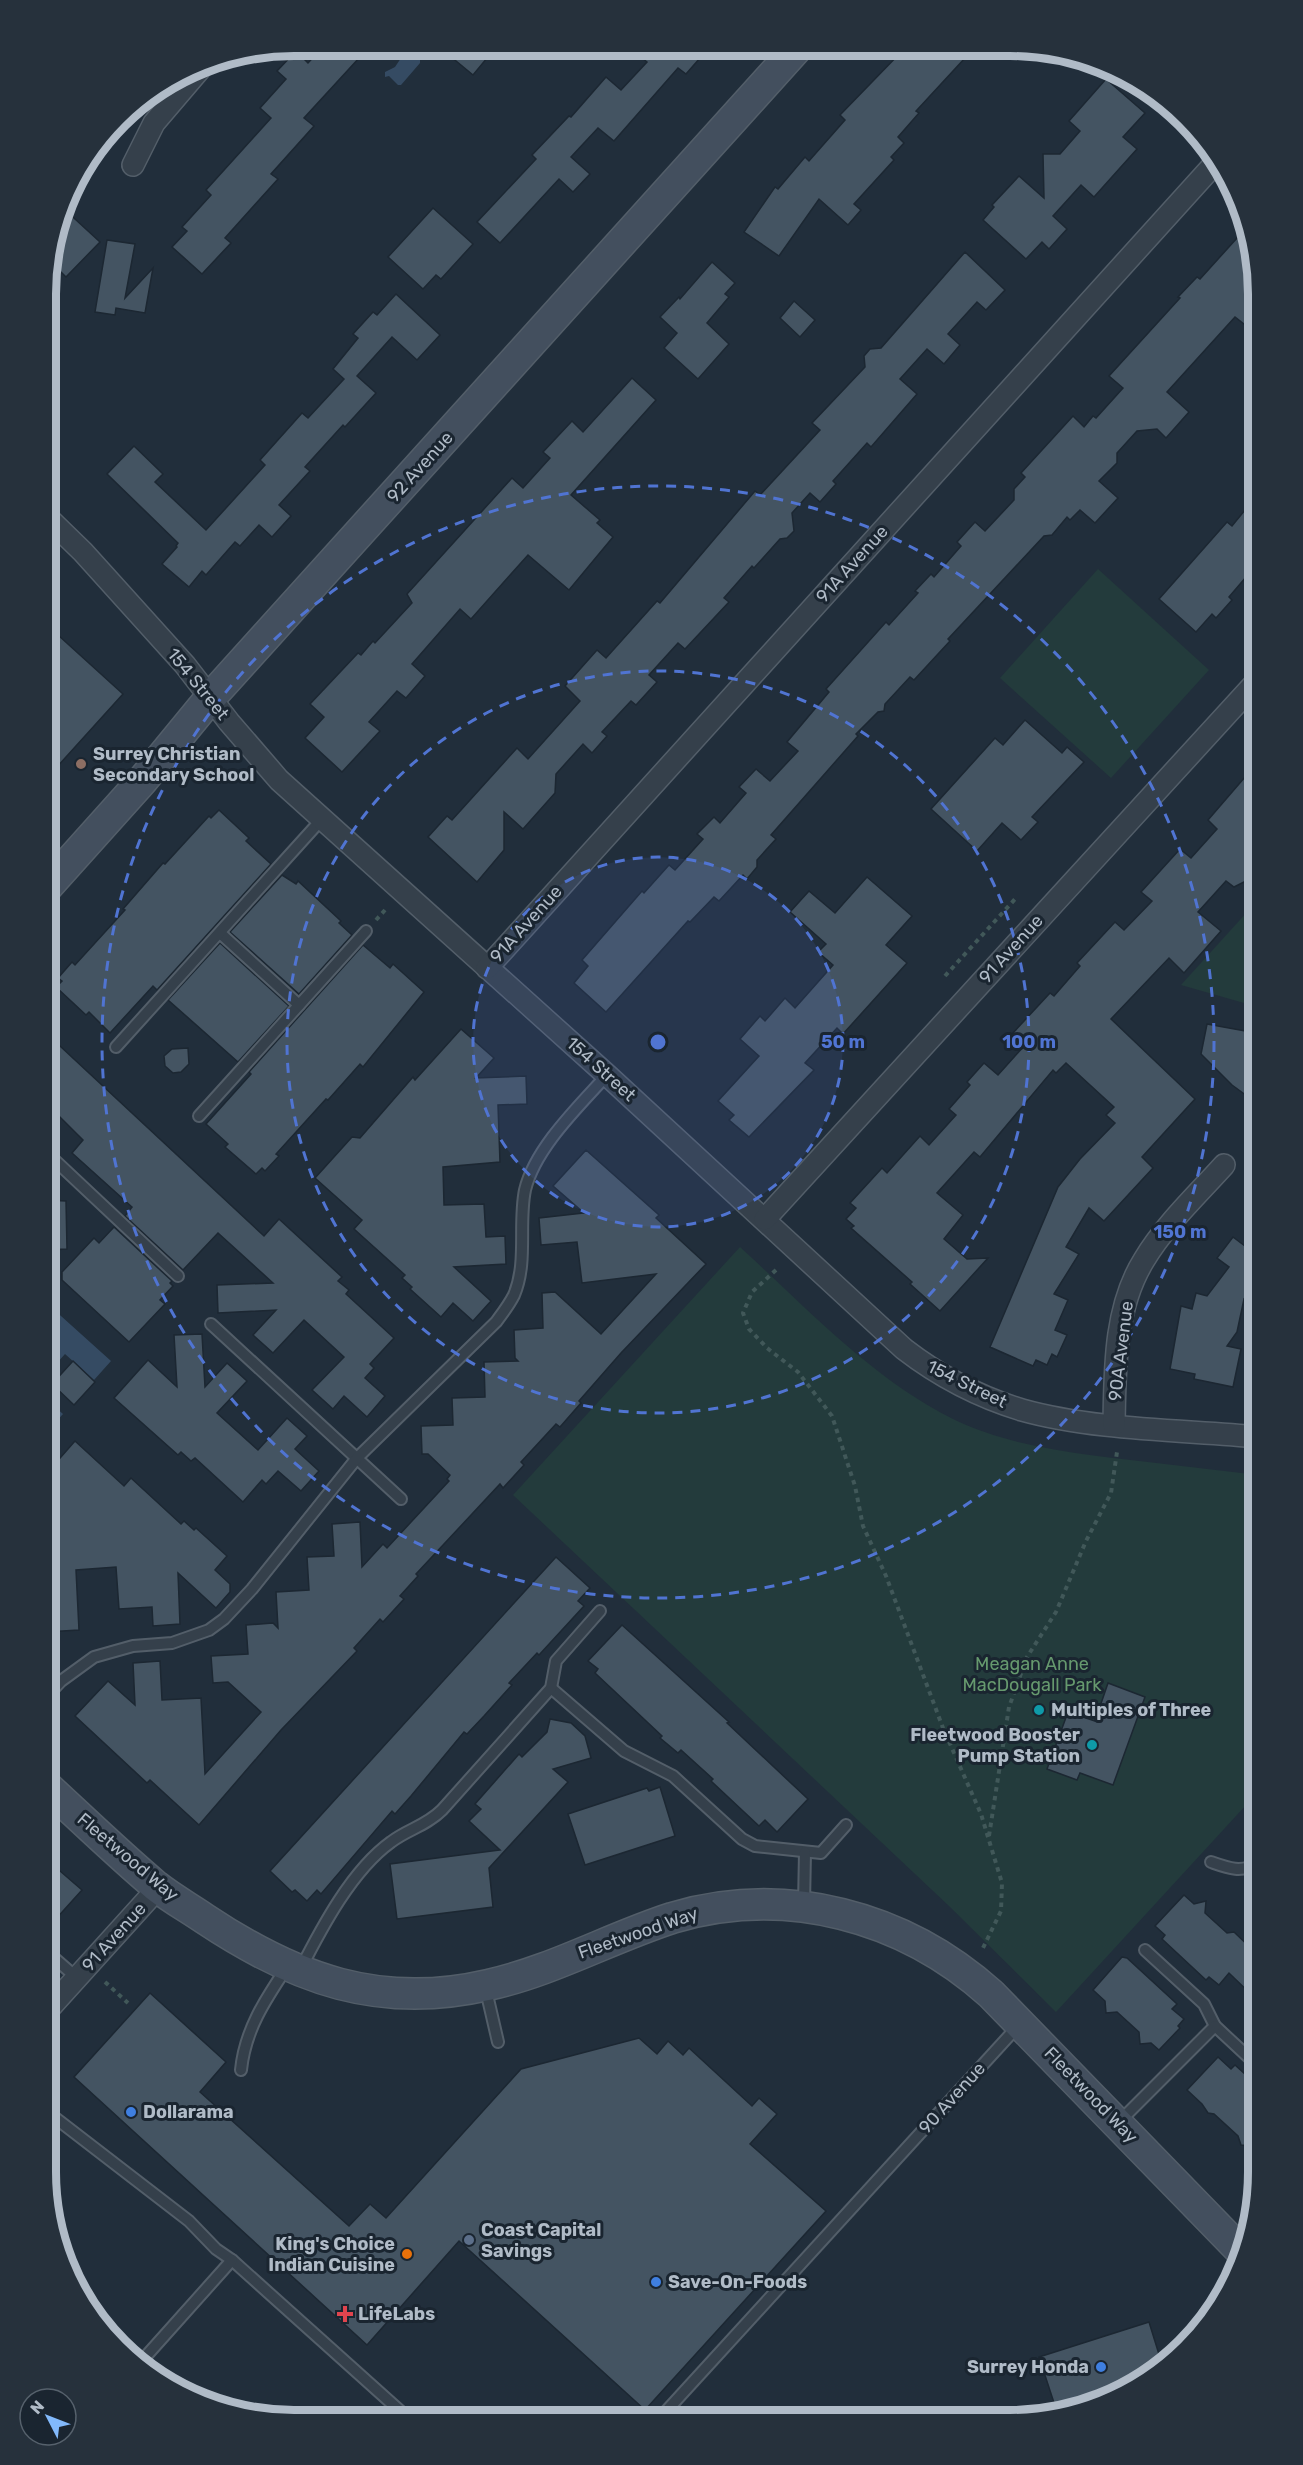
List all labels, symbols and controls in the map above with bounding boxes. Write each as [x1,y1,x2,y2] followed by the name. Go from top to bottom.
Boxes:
[382,427,458,507] street label: 92 Avenue
[811,521,893,607] street label: 91A Avenue
[162,644,234,724] street label: 154 Street
[93,743,255,786] place label: Surrey Christian Secondary School
[74,757,88,771] marker: Surrey Christian Secondary School
[485,881,567,967] street label: 91A Avenue
[974,910,1048,988] street label: 91 Avenue
[821,1031,865,1053] text: 50 m
[1002,1031,1056,1053] text: 100 m
[562,1032,640,1106] street label: 154 Street
[648,1032,668,1052] centre of rings
[1153,1221,1207,1243] text: 150 m
[1104,1300,1138,1402] street label: 90A Avenue
[924,1355,1010,1413] street label: 154 Street
[962,1653,1102,1696] park label: Meagan Anne MacDougall Park
[1051,1699,1212,1721] place label: Multiples of Three
[1032,1703,1046,1717] marker: Multiples of Three
[910,1724,1080,1767] place label: Fleetwood Booster Pump Station
[1085,1738,1099,1752] marker: Fleetwood Booster Pump Station
[73,1808,183,1906] street label: Fleetwood Way
[77,1898,151,1976] street label: 91 Avenue
[575,1902,701,1964] street label: Fleetwood Way
[1040,2042,1143,2148] street label: Fleetwood Way
[914,2058,990,2138] street label: 90 Avenue
[143,2101,234,2123] place label: Dollarama
[124,2105,138,2119] marker: Dollarama
[481,2219,601,2262] place label: Coast Capital Savings
[268,2233,395,2276] place label: King's Choice Indian Cuisine
[462,2233,476,2247] marker: Coast Capital Savings
[400,2247,414,2261] marker: King's Choice Indian Cuisine
[668,2271,807,2293] place label: Save-On-Foods
[649,2275,663,2289] marker: Save-On-Foods
[358,2303,435,2325] place label: LifeLabs
[336,2305,354,2323] marker: LifeLabs
[967,2356,1089,2378] place label: Surrey Honda
[1094,2360,1108,2374] marker: Surrey Honda
[18,2387,78,2447] north arrow
[26,2397,48,2418] text: N

